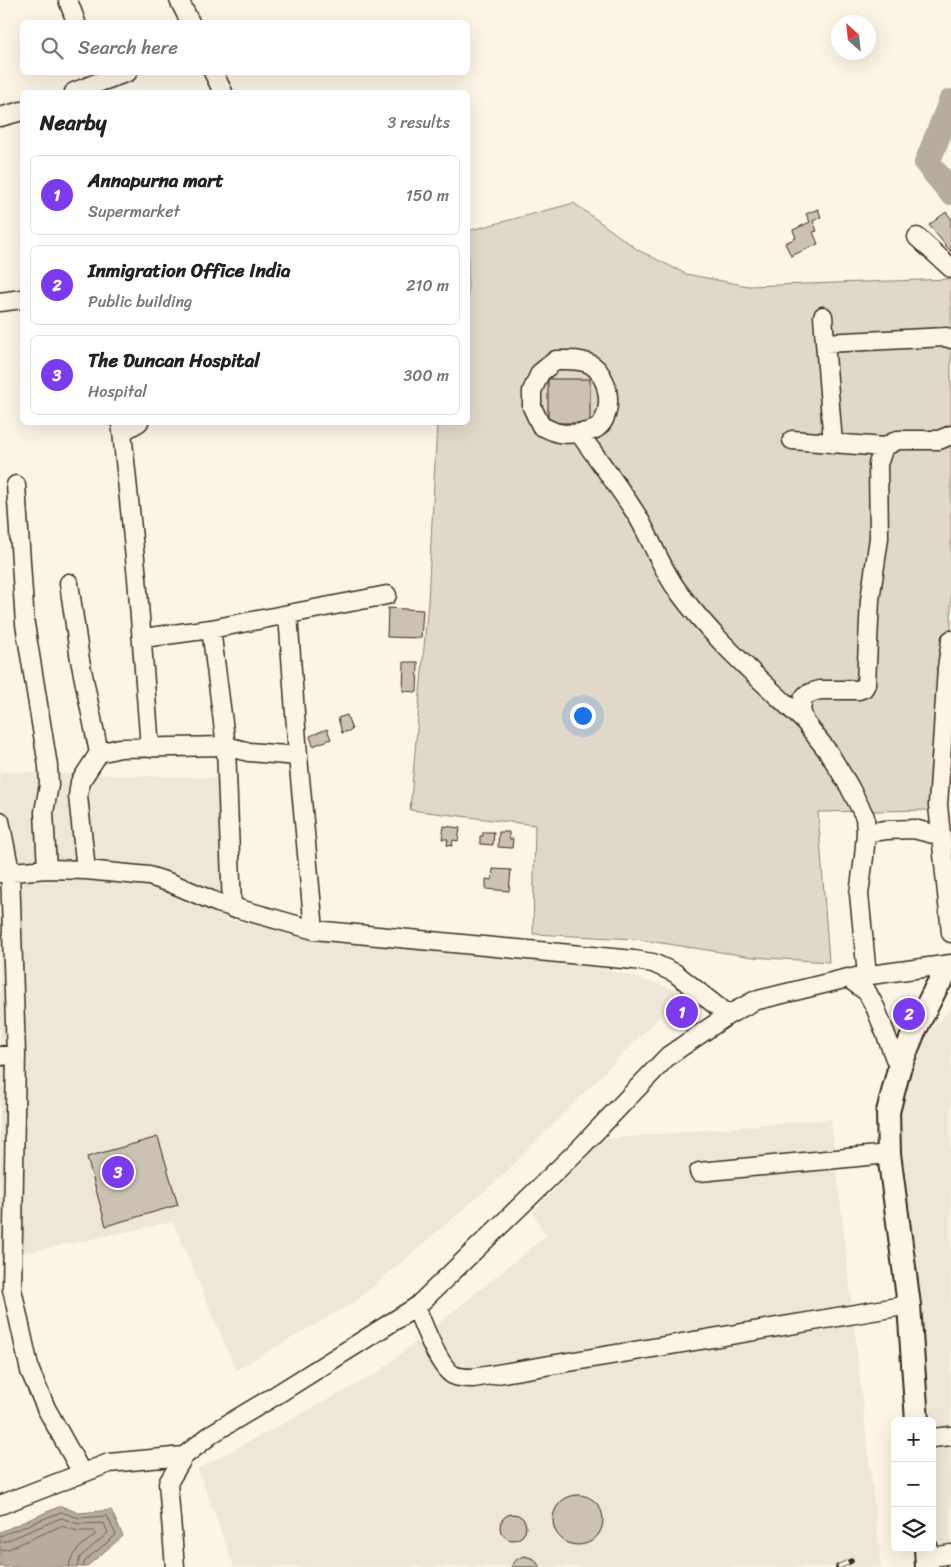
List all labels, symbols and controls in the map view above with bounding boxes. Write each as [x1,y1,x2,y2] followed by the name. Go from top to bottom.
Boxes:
[831,15,876,60] north arrow
[20,20,470,75] search box
[78,31,178,64] text: Search here
[38,34,66,62] icon: search
[40,104,106,142] text: Nearby
[387,108,450,137] text: 3 results
[88,164,223,197] text: Annapurna mart
[54,181,60,210] text: 1
[406,181,449,210] text: 150 m
[88,197,180,226] text: Supermarket
[88,254,290,287] text: Inmigration Office India
[52,271,62,300] text: 2
[406,271,449,300] text: 210 m
[88,287,192,316] text: Public building
[88,344,260,377] text: The Duncan Hospital
[53,361,61,390] text: 3
[404,361,449,390] text: 300 m
[88,377,147,406] text: Hospital
[570,703,596,729] your location
[666,993,698,1031] pin: 1
[893,995,925,1033] pin: 2
[102,1153,134,1191] pin: 3
[891,1417,936,1552] map controls
[891,1417,936,1462] button: +
[891,1462,936,1507] button: −
[891,1507,936,1552] button: layers

